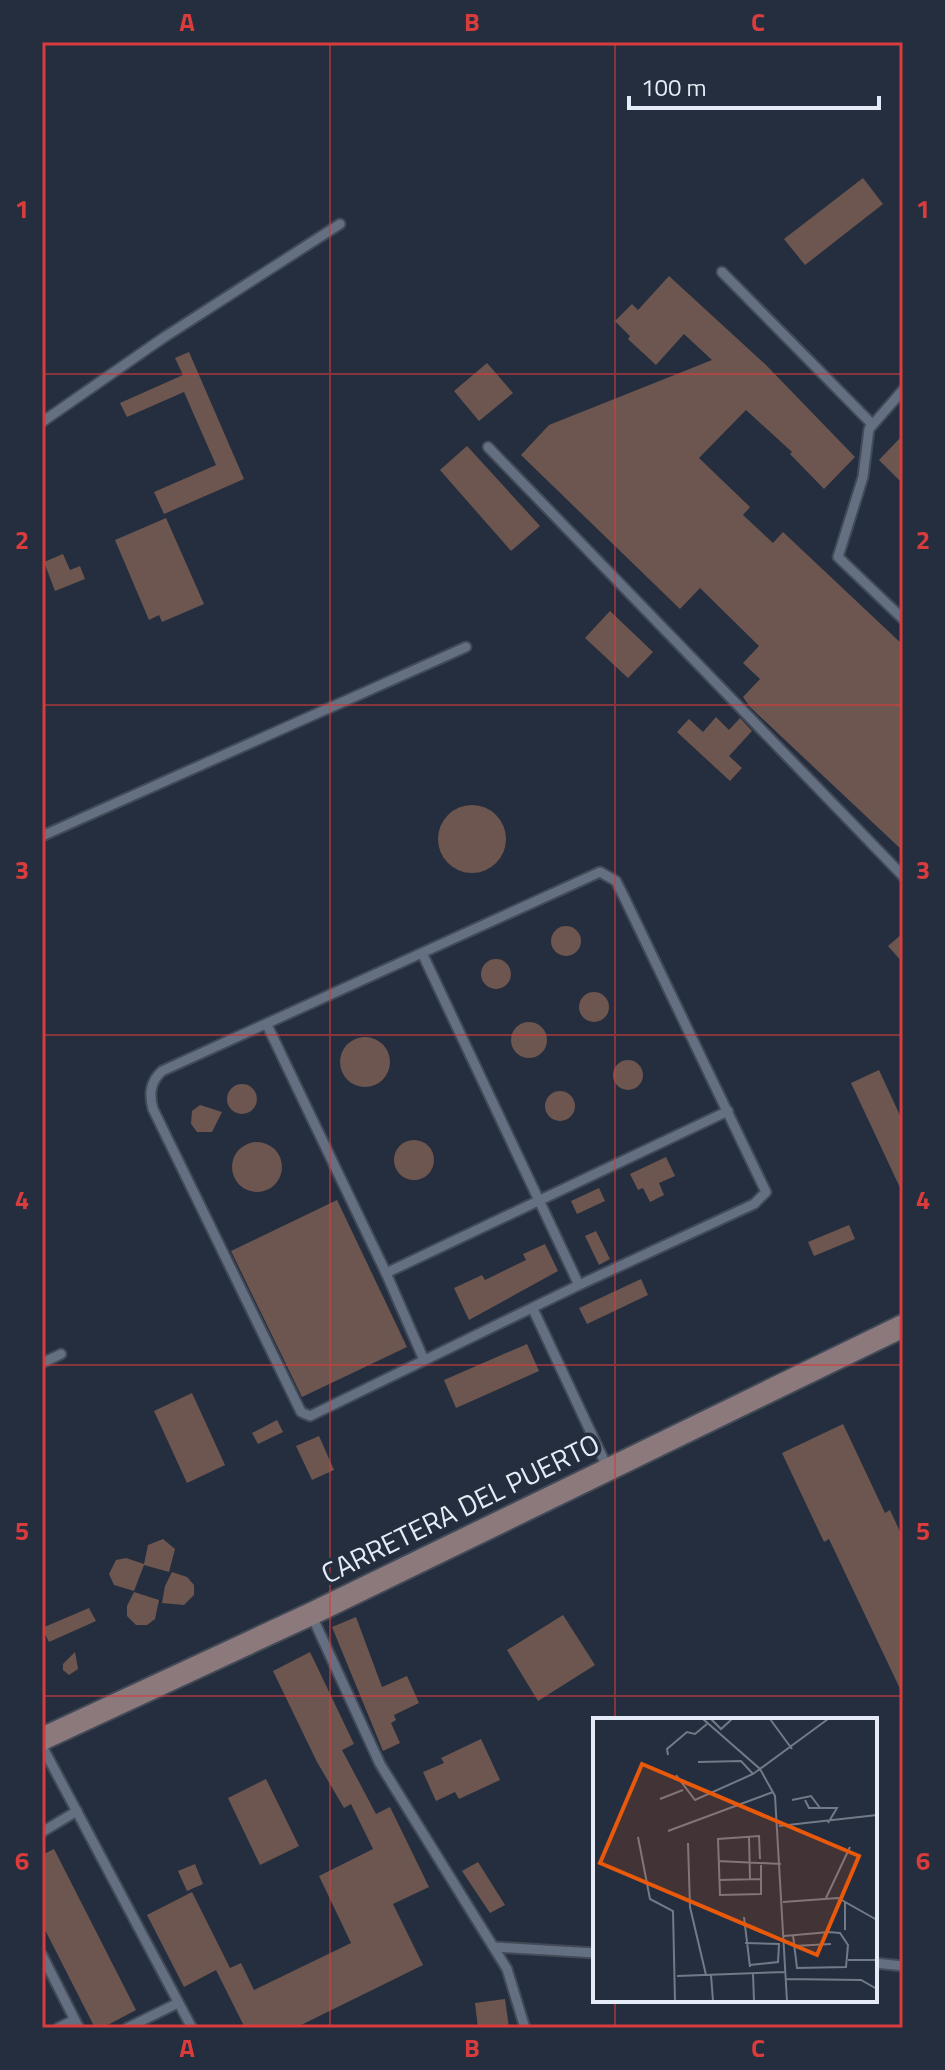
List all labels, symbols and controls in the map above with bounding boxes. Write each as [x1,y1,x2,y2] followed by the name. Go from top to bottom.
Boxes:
[179,2,195,41] text: A
[464,2,480,41] text: B
[751,2,765,41] text: C
[629,60,879,110] scale bar
[641,69,707,105] text: 100 m
[15,189,29,228] text: 1
[916,189,930,228] text: 1
[15,520,29,559] text: 2
[916,520,930,559] text: 2
[15,850,29,889] text: 3
[916,850,930,889] text: 3
[15,1180,29,1219] text: 4
[916,1180,930,1219] text: 4
[314,1422,606,1594] street label: CARRETERA DEL PUERTO
[15,1511,29,1550] text: 5
[916,1511,930,1550] text: 5
[593,1718,877,2002] inset map
[15,1841,29,1880] text: 6
[916,1841,930,1880] text: 6
[179,2028,195,2067] text: A
[464,2028,480,2067] text: B
[751,2028,765,2067] text: C

